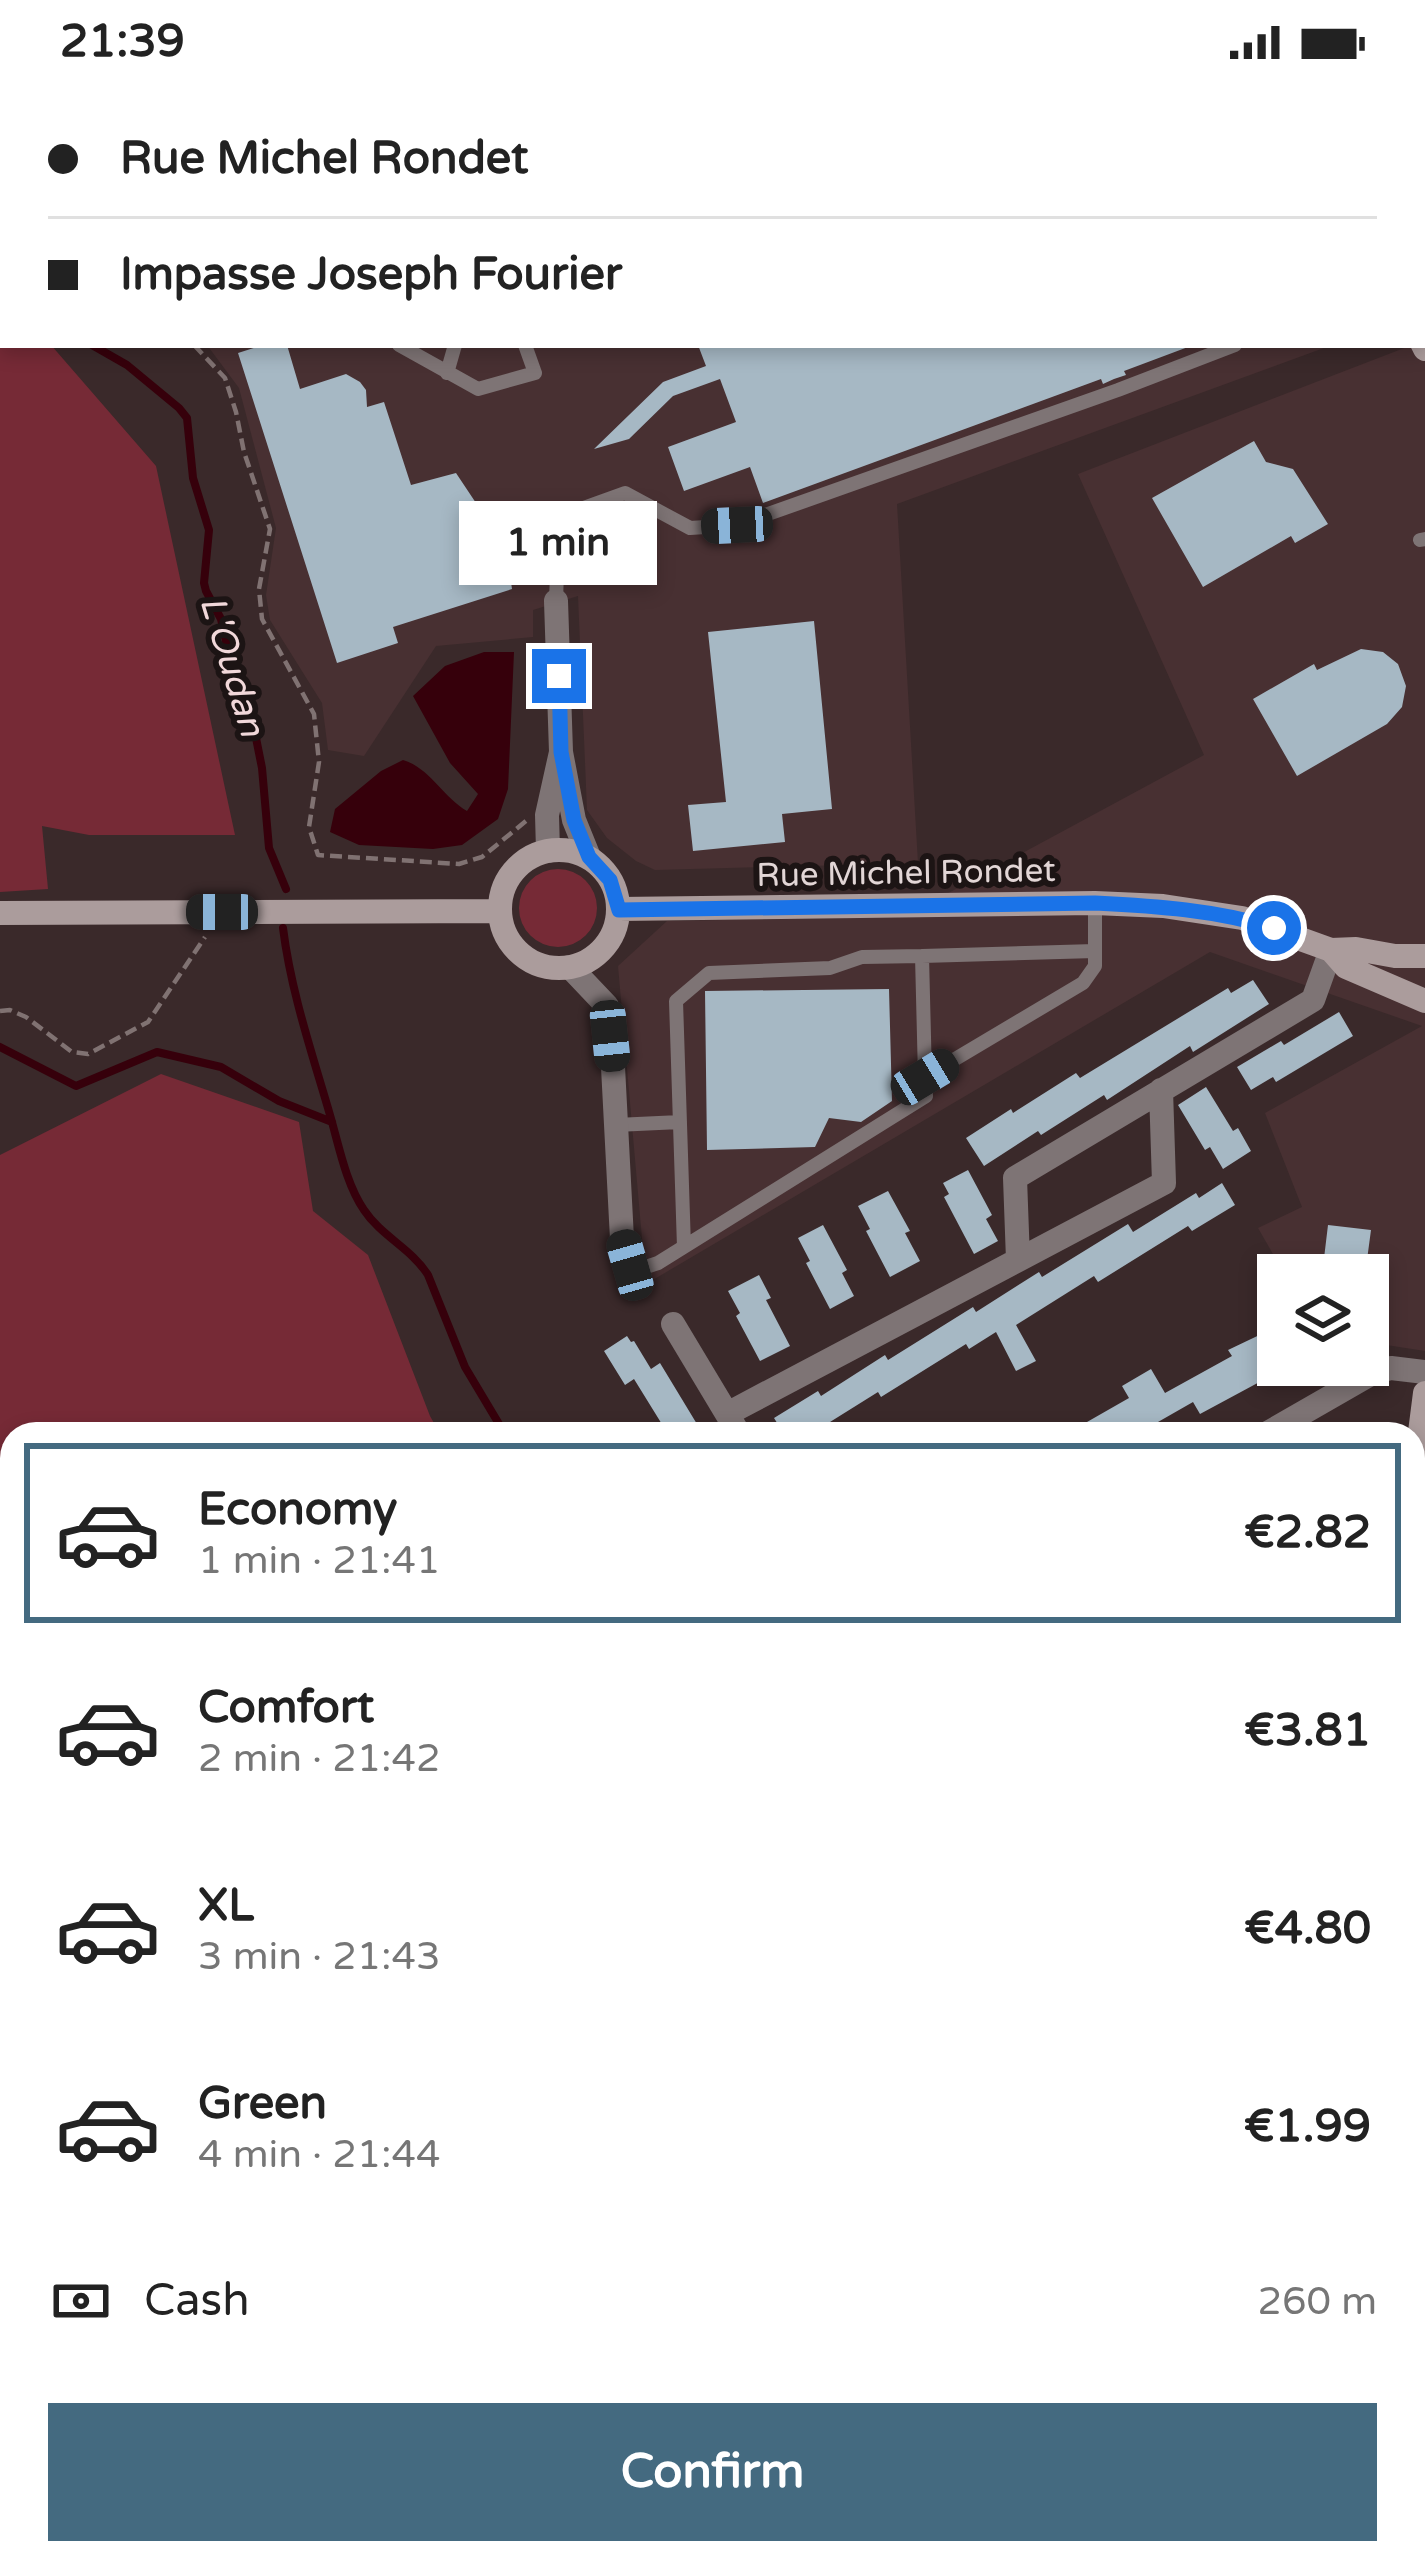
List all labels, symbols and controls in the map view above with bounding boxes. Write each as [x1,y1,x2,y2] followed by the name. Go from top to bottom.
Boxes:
[60,15,185,69] text: 21:39
[120,132,528,186] text: Rue Michel Rondet
[120,248,622,302] text: Impasse Joseph Fourier
[460,502,658,586] callout: 1 min
[700,505,774,545] car
[506,519,610,566] text: 1 min
[190,591,274,742] water label: L'Oudan
[532,649,586,703] route end
[756,851,1056,895] street label: Rue Michel Rondet
[186,894,258,930] car
[1247,901,1301,955] route start
[588,998,632,1074] car
[885,1043,965,1111] car
[603,1225,657,1305] car
[1257,1254,1389,1386] map controls
[1257,1254,1389,1386] button: layers
[54,1479,162,1587] icon: car
[198,1483,397,1537] text: Economy
[1244,1506,1371,1560] text: €2.82
[198,1537,440,1584] text: 1 min · 21:41
[54,1677,162,1785] icon: car
[198,1681,374,1735] text: Comfort
[1244,1704,1371,1758] text: €3.81
[198,1735,440,1782] text: 2 min · 21:42
[54,1875,162,1983] icon: car
[198,1879,254,1933] text: XL
[1244,1902,1371,1956] text: €4.80
[198,1933,440,1980] text: 3 min · 21:43
[54,2073,162,2181] icon: car
[198,2077,327,2131] text: Green
[1244,2100,1371,2154] text: €1.99
[198,2131,440,2178] text: 4 min · 21:44
[48,2268,114,2334] icon: cash
[144,2274,250,2328] text: Cash
[1258,2278,1377,2325] text: 260 m
[48,2403,1377,2541] button: Confirm

